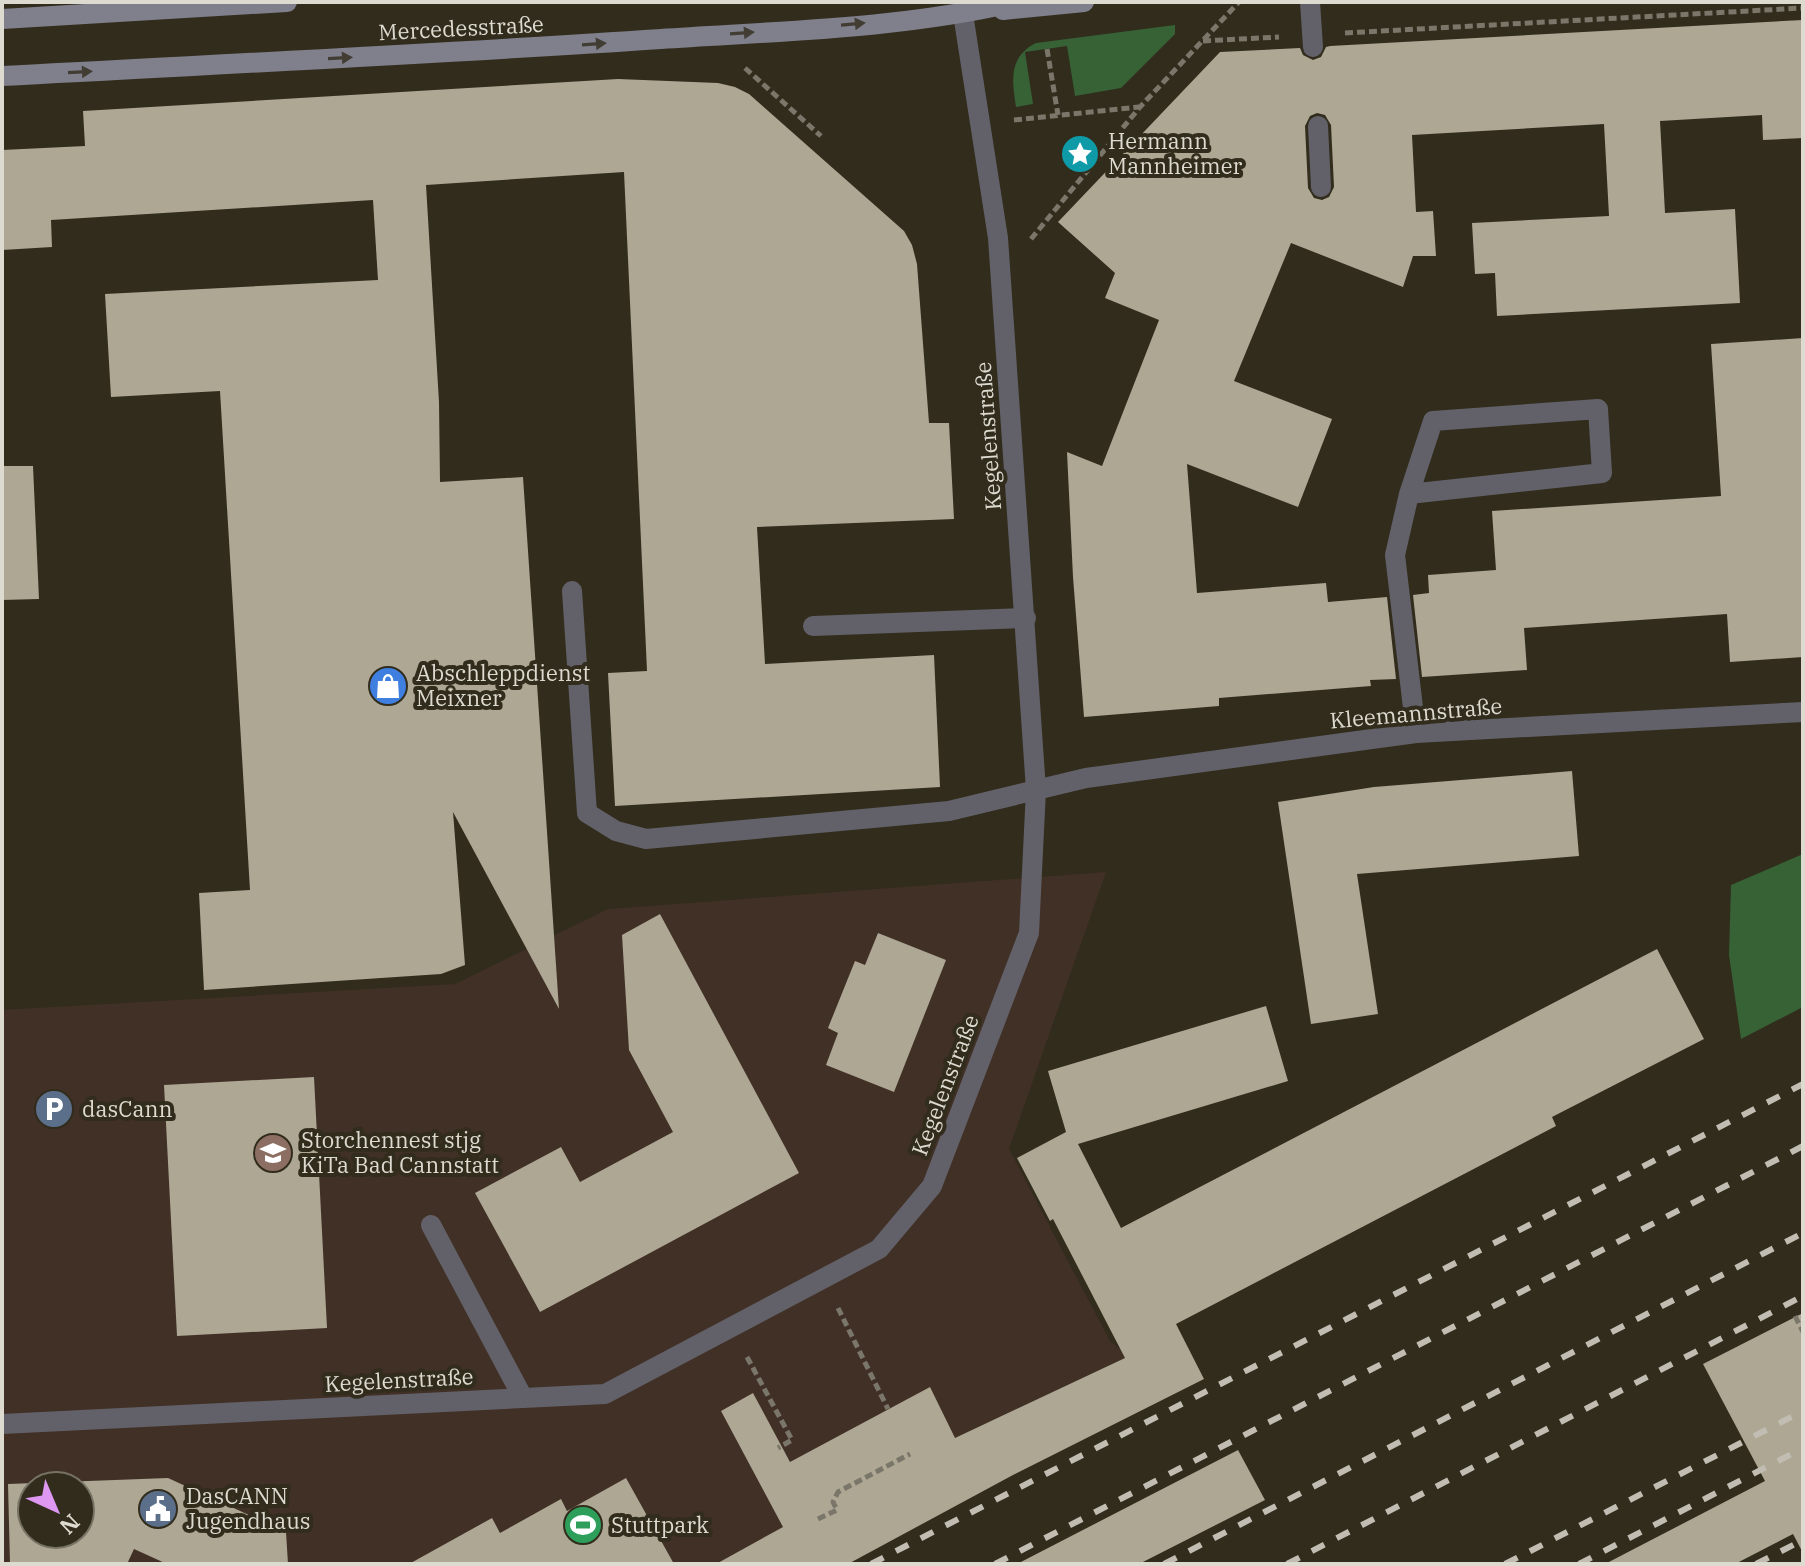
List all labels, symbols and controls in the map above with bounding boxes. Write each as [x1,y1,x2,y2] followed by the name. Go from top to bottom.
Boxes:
[378,9,544,46] street label: Mercedesstraße
[841,18,866,31] one-way arrow
[730,26,755,39] one-way arrow
[582,37,607,50] one-way arrow
[328,52,353,65] one-way arrow
[68,65,93,78] one-way arrow
[1108,126,1243,180] place label: Hermann Mannheimer
[1059,133,1101,175] place icon: Hermann Mannheimer
[968,361,1007,511] street label: Kegelenstraße
[416,658,590,712] place label: Abschleppdienst Meixner
[367,665,409,707] shop icon: Abschleppdienst Meixner
[1329,691,1503,734] street label: Kleemannstraße
[904,1010,985,1160] street label: Kegelenstraße
[33,1088,75,1130] parking icon: dasCann
[82,1094,173,1123] place label: dasCann
[301,1125,499,1179] place label: Storchennest stjg KiTa Bad Cannstatt
[252,1132,294,1174] school or university icon: Storchennest stjg KiTa Bad Cannstatt
[324,1361,474,1398] street label: Kegelenstraße
[16,1470,96,1550] north arrow
[186,1481,311,1535] place label: DasCANN Jugendhaus
[137,1488,179,1530] public building icon: DasCANN Jugendhaus
[562,1504,604,1546] sports icon: Stuttpark
[54,1508,87,1541] text: N
[611,1510,709,1539] place label: Stuttpark

